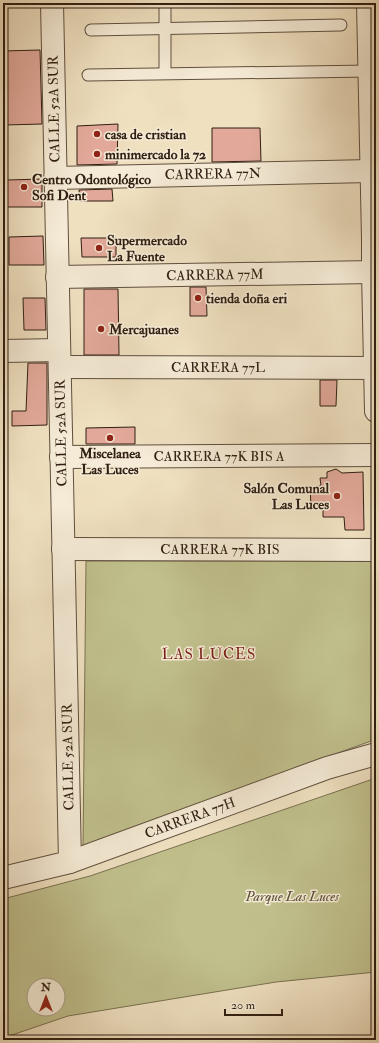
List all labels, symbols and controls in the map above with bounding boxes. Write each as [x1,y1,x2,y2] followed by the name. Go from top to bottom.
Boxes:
[45,54,63,163] street label: CALLE 52A SUR
[105,126,187,143] place label: casa de cristian
[92,129,102,139] marker: casa de cristian
[105,146,206,163] place label: minimercado la 72
[92,149,102,159] marker: minimercado la 72
[165,165,262,183] street label: CARRERA 77N
[32,171,151,204] place label: Centro Odontológico Sofi Dent
[19,182,29,192] marker: Centro Odontológico Sofi Dent
[107,232,187,265] place label: Supermercado La Fuente
[94,243,104,253] marker: Supermercado La Fuente
[166,266,264,284] street label: CARRERA 77M
[206,290,287,307] place label: tienda doña eri
[193,293,203,303] marker: tienda doña eri
[108,321,179,338] place label: Mercajuanes
[96,324,106,334] marker: Mercajuanes
[171,359,265,376] street label: CARRERA 77L
[52,378,70,487] street label: CALLE 52A SUR
[105,433,115,443] marker: Miscelanea Las Luces
[78,445,142,478] place label: Miscelanea Las Luces
[153,448,285,465] street label: CARRERA 77K BIS A
[243,480,329,513] place label: Salón Comunal Las Luces
[332,491,342,501] marker: Salón Comunal Las Luces
[160,541,280,558] street label: CARRERA 77K BIS
[162,645,256,664] district label: LAS LUCES
[59,702,77,811] street label: CALLE 52A SUR
[142,794,238,842] street label: CARRERA 77H
[244,888,340,905] park label: Parque Las Luces
[26,977,66,1017] north arrow
[40,981,52,994] text: N
[225,991,282,1017] scale bar
[231,998,256,1013] text: 20 m

